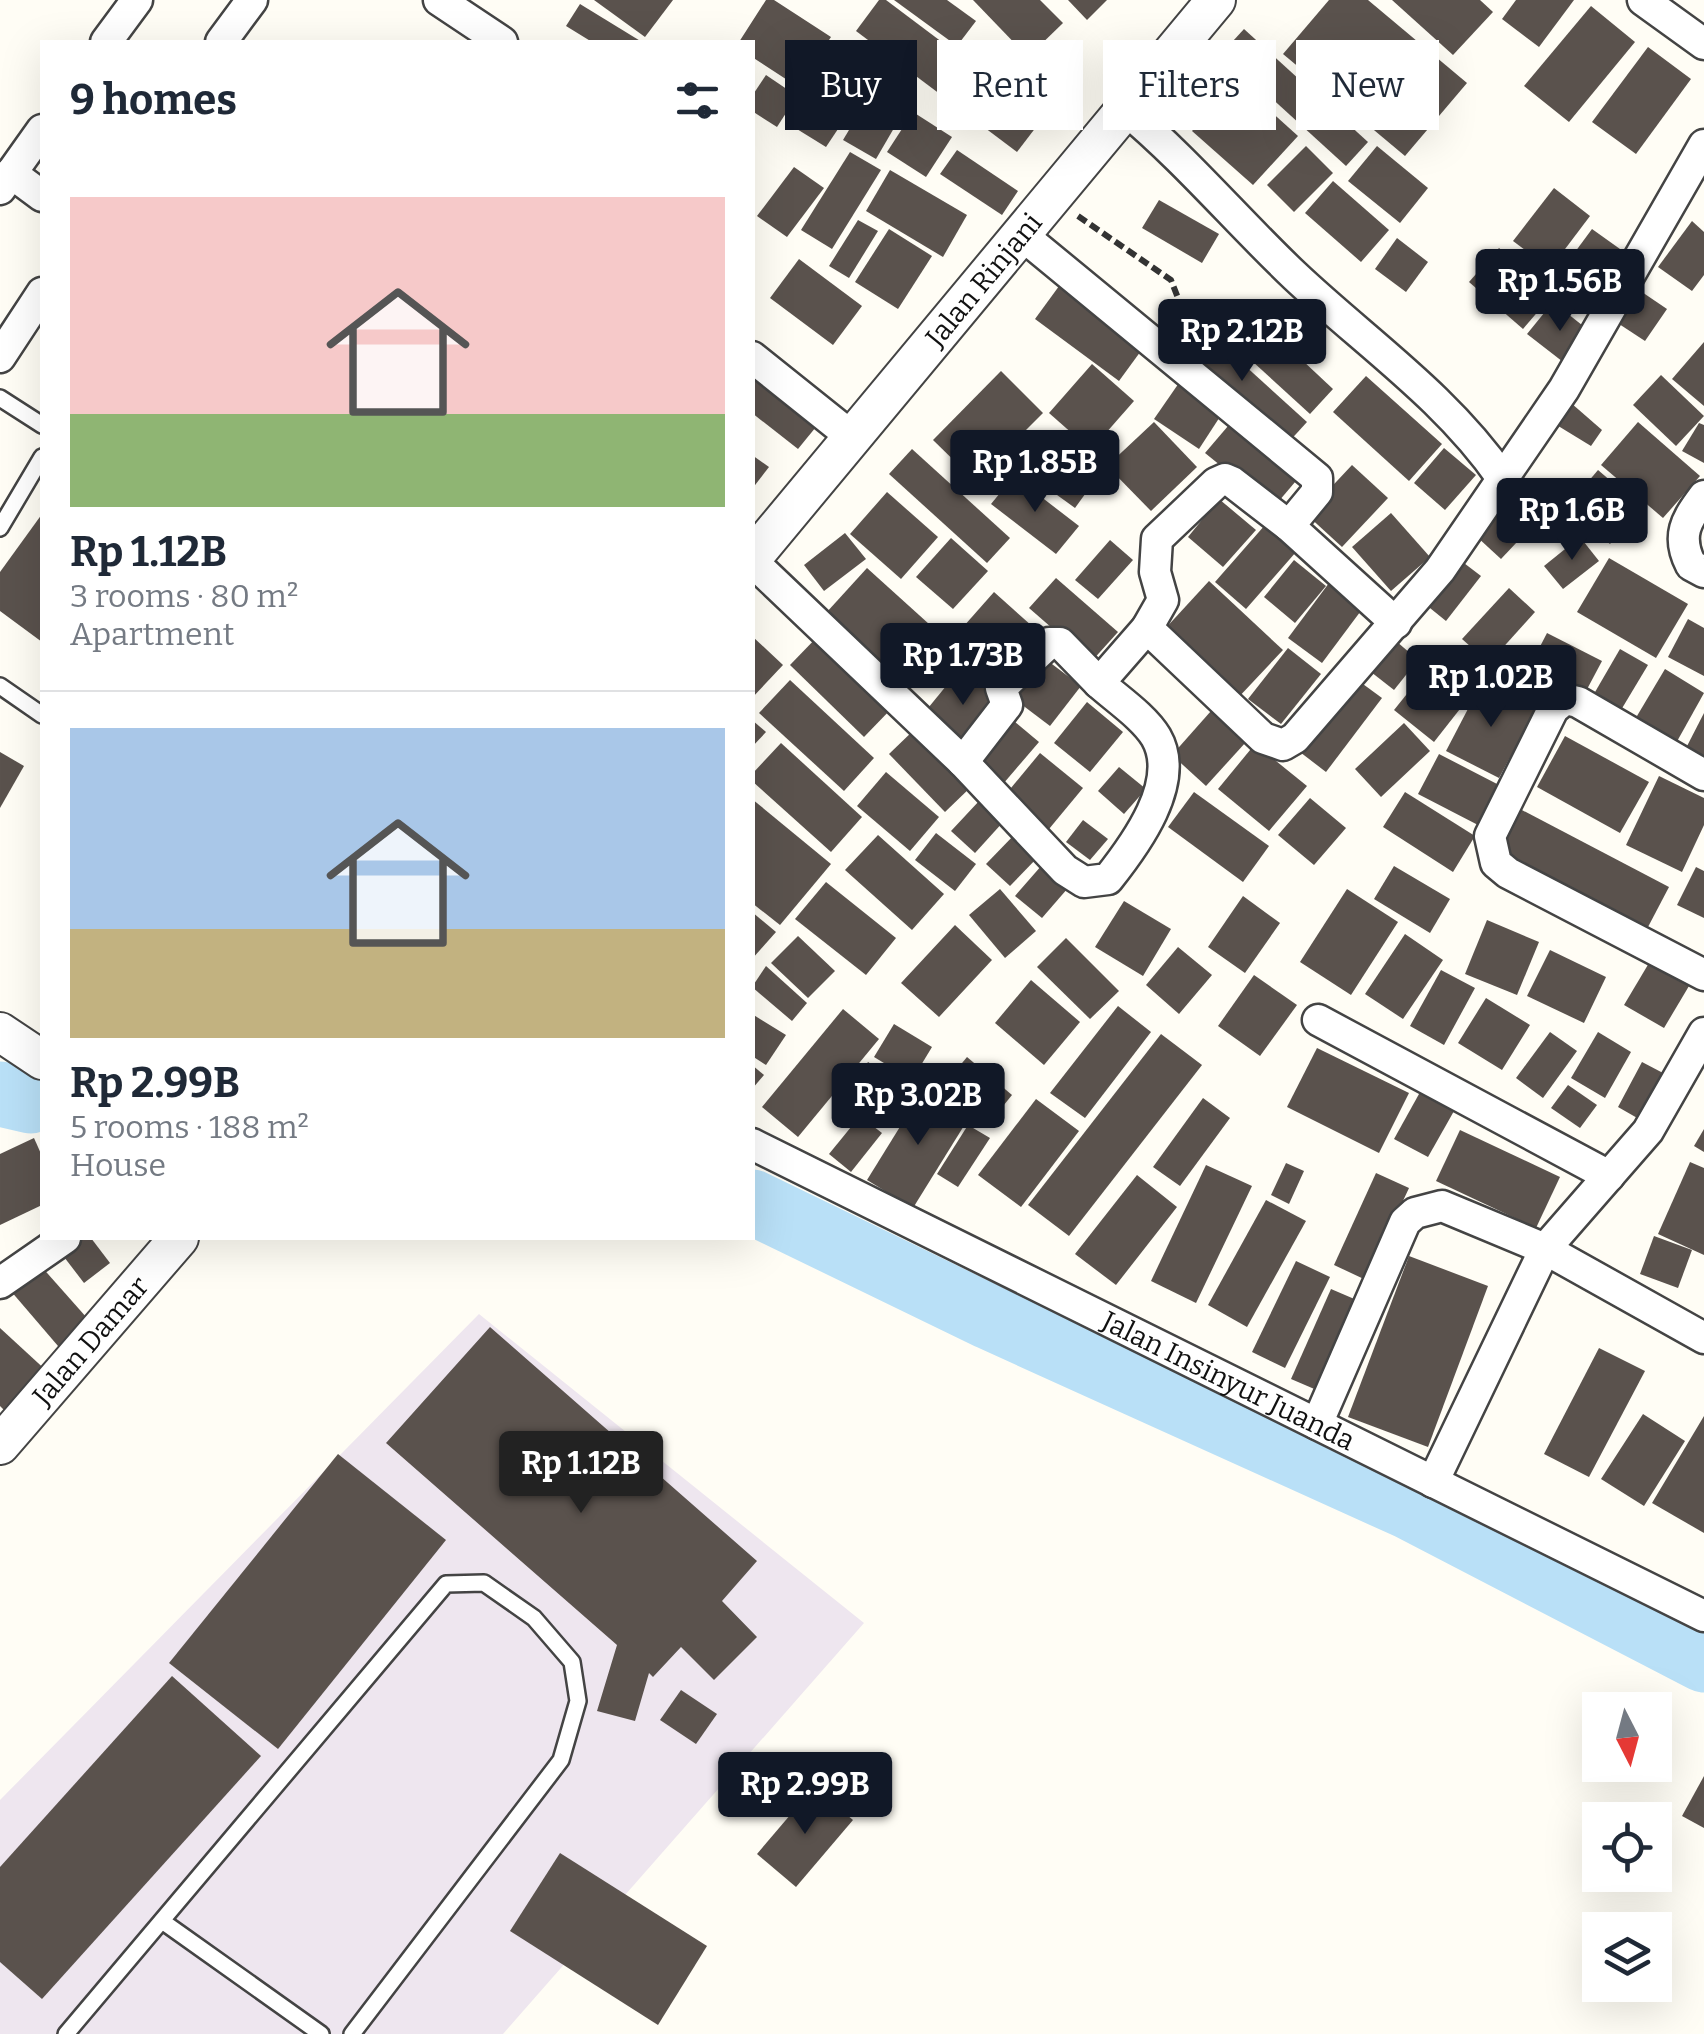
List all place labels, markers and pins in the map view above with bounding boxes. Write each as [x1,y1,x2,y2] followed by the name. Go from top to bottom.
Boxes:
[1457,249,1663,334] pin: Rp 1.56B
[1139,299,1345,384] pin: Rp 2.12B
[932,430,1138,515] pin: Rp 1.85B
[1480,478,1664,563] pin: Rp 1.6B
[860,623,1066,708] pin: Rp 1.73B
[1388,645,1594,730] pin: Rp 1.02B
[815,1063,1021,1148] pin: Rp 3.02B
[478,1431,684,1516] pin: Rp 1.12B
[702,1752,908,1837] pin: Rp 2.99B

